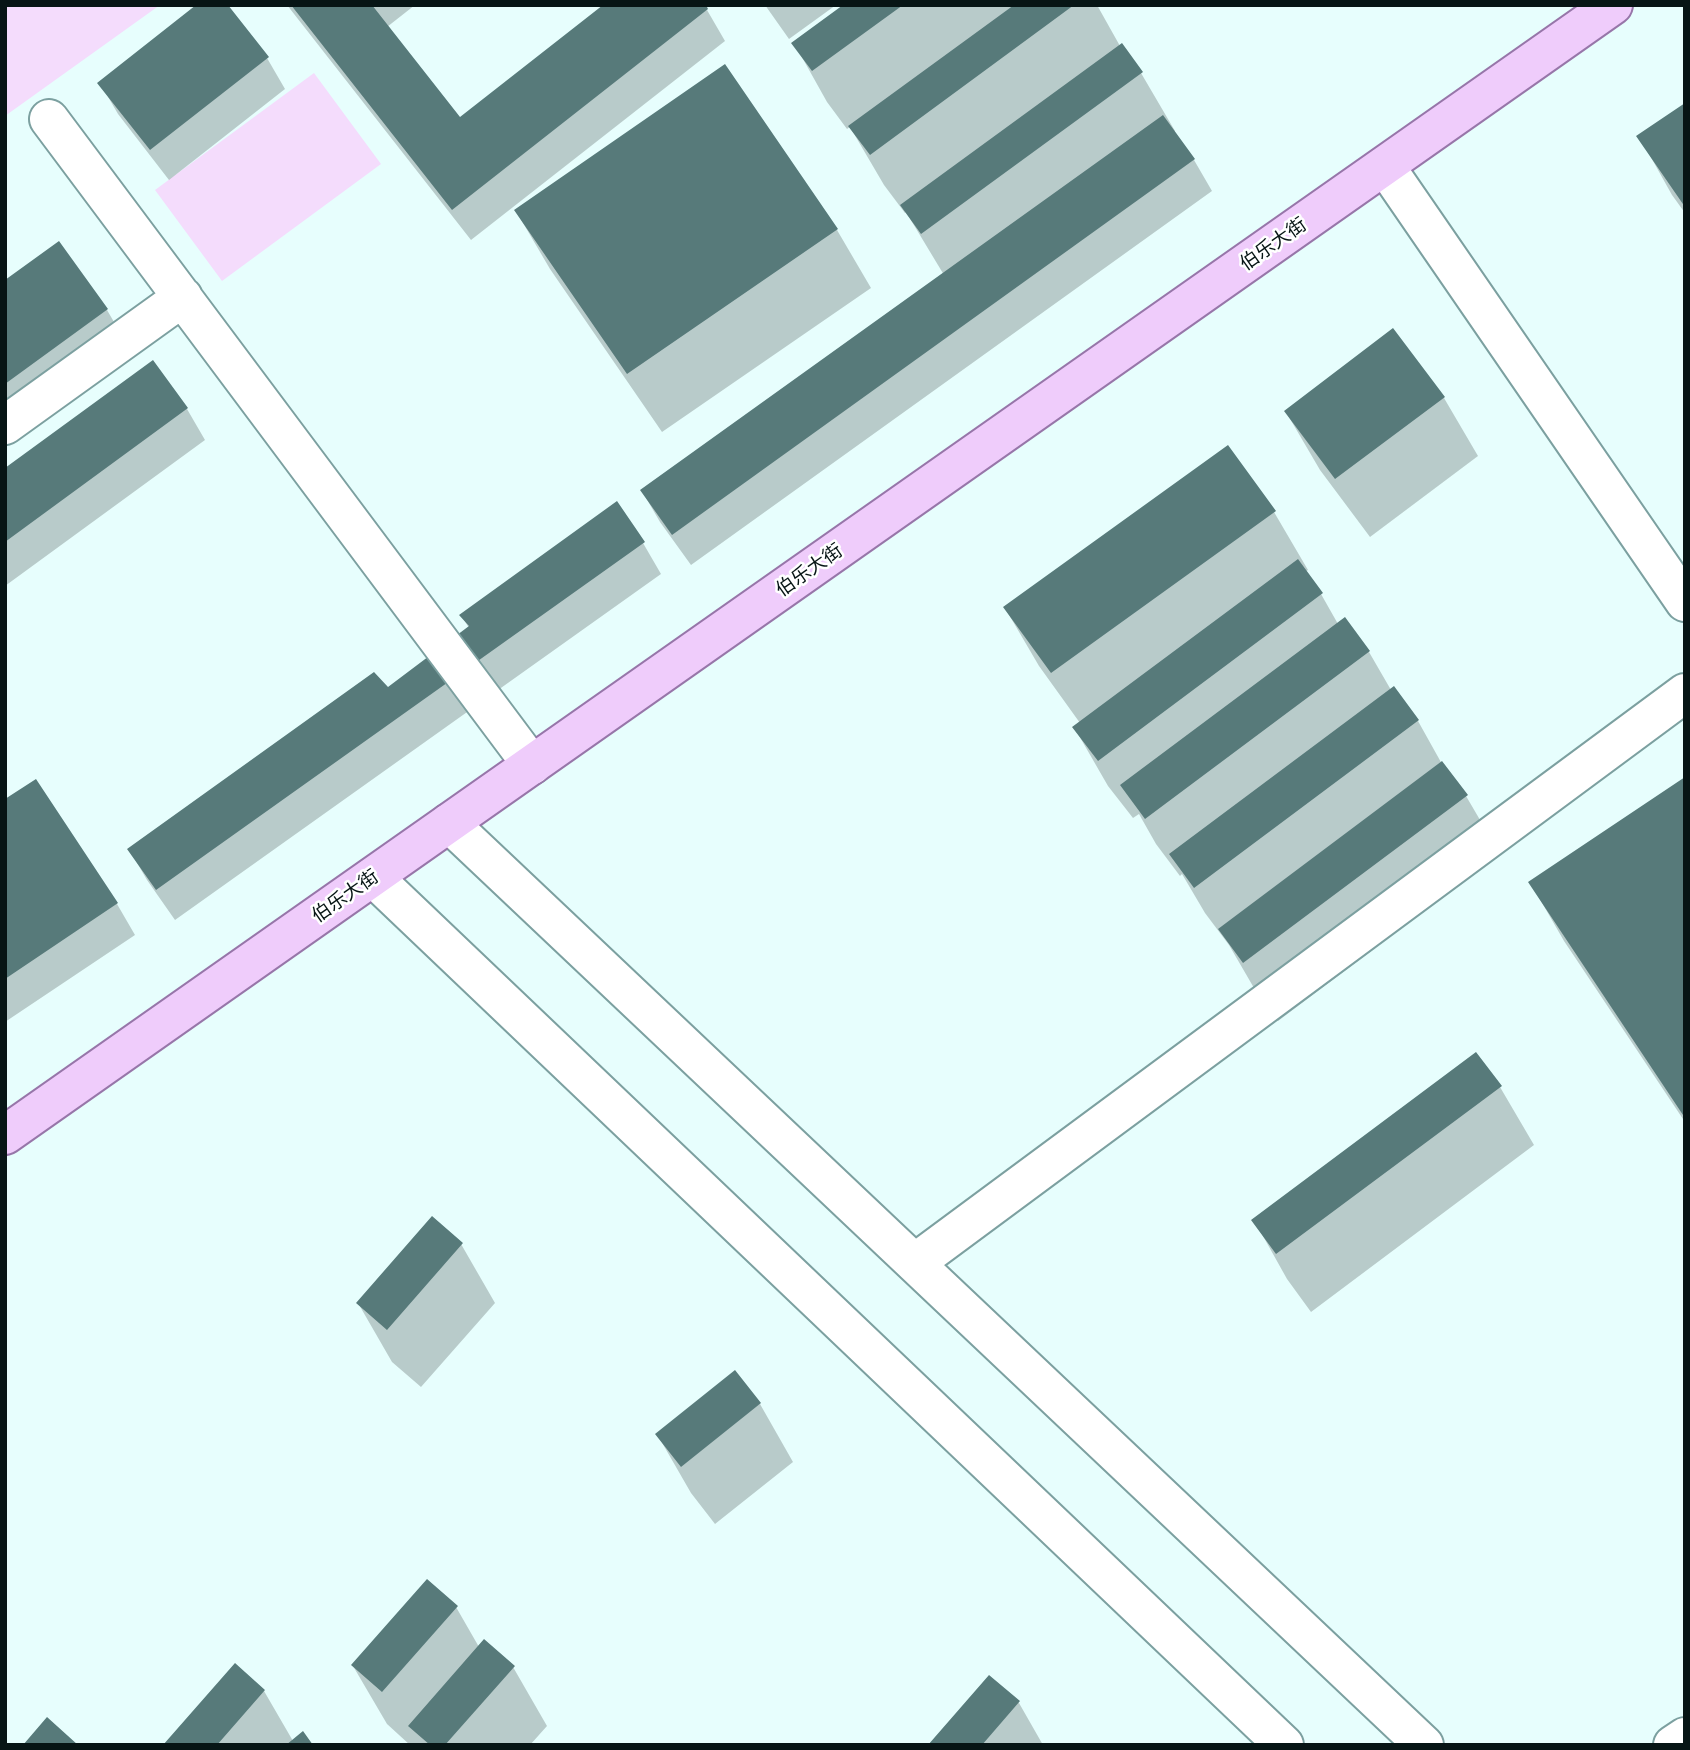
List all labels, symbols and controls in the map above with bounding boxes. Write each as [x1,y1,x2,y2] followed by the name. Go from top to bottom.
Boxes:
[1235,213,1311,275] street label: 伯乐大街
[771,539,847,601] street label: 伯乐大街
[307,865,383,927] street label: 伯乐大街

